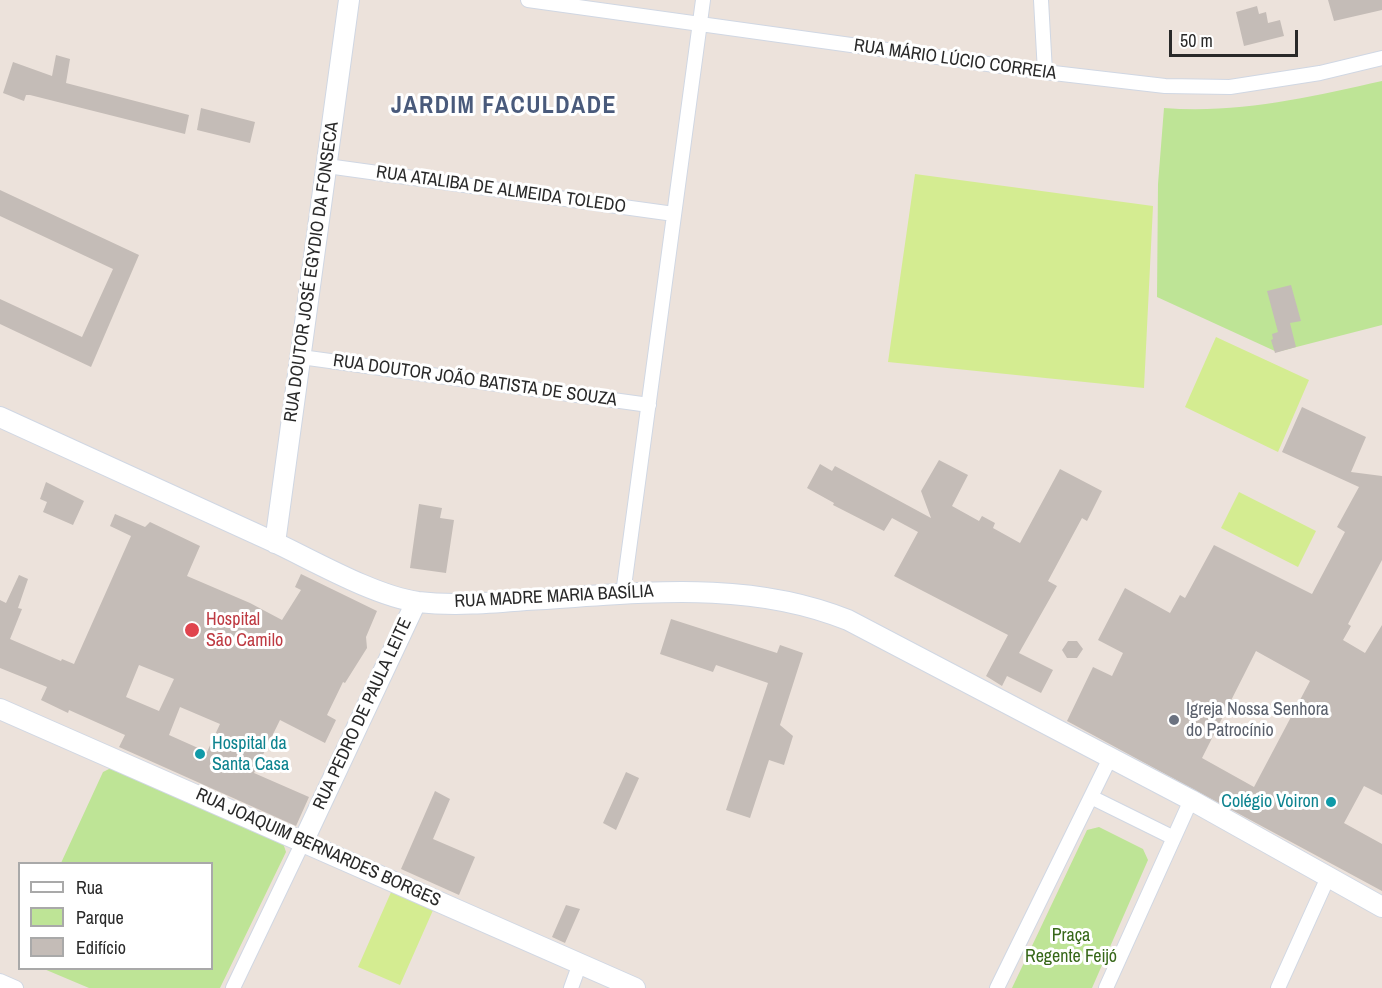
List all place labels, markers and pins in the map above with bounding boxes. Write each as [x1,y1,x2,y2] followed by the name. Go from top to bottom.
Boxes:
[206,609,283,652] place label: Hospital São Camilo
[183,621,201,639] marker: Hospital São Camilo
[1186,699,1329,742] place label: Igreja Nossa Senhora do Patrocínio
[1167,713,1181,727] marker: Igreja Nossa Senhora do Patrocínio
[212,733,289,776] place label: Hospital da Santa Casa
[193,747,207,761] marker: Hospital da Santa Casa
[1221,791,1319,813] place label: Colégio Voiron
[1324,795,1338,809] marker: Colégio Voiron

